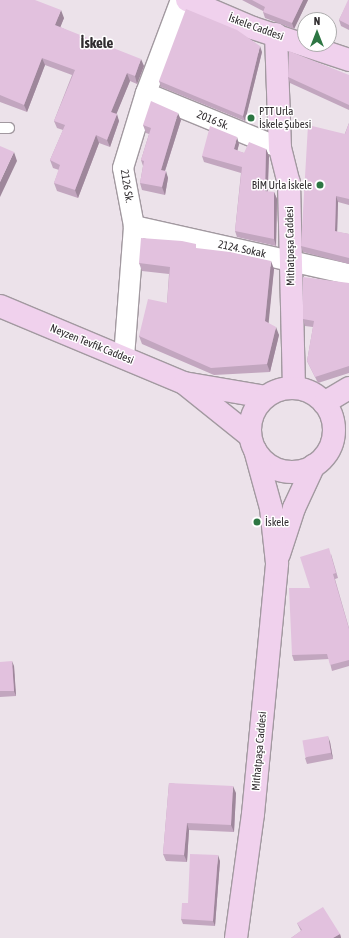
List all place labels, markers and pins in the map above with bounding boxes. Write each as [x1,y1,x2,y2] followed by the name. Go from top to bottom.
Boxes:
[259,105,311,131] place label: PTT Urla İskele Şubesi
[246,113,256,123] marker: PTT Urla İskele Şubesi
[252,178,312,192] place label: BİM Urla İskele
[315,180,325,190] marker: BİM Urla İskele
[265,515,289,529] place label: İskele
[252,517,262,527] marker: İskele

